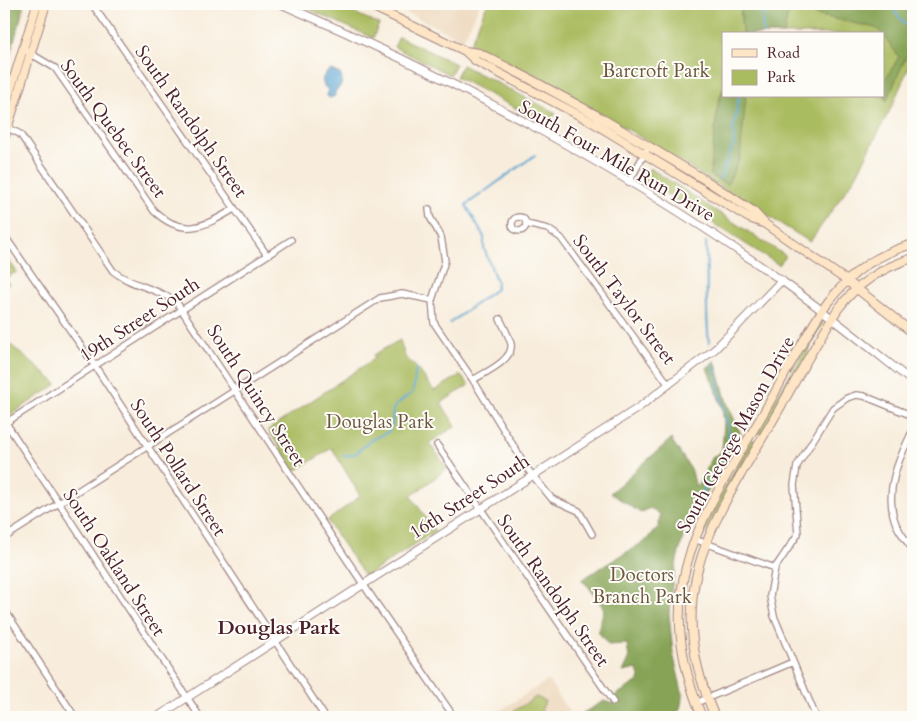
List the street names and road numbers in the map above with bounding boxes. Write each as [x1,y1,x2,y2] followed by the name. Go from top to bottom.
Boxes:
[129,40,254,203] street label: South Randolph Street
[54,54,172,203] street label: South Quebec Street
[514,94,719,228] street label: South Four Mile Run Drive
[567,229,682,370] street label: South Taylor Street
[74,271,205,368] street label: 19th Street South
[201,320,312,471] street label: South Quincy Street
[671,331,801,538] street label: South George Mason Drive
[124,394,232,541] street label: South Pollard Street
[404,448,535,545] street label: 16th Street South
[57,484,172,641] street label: South Oakland Street
[491,509,616,672] street label: South Randolph Street

